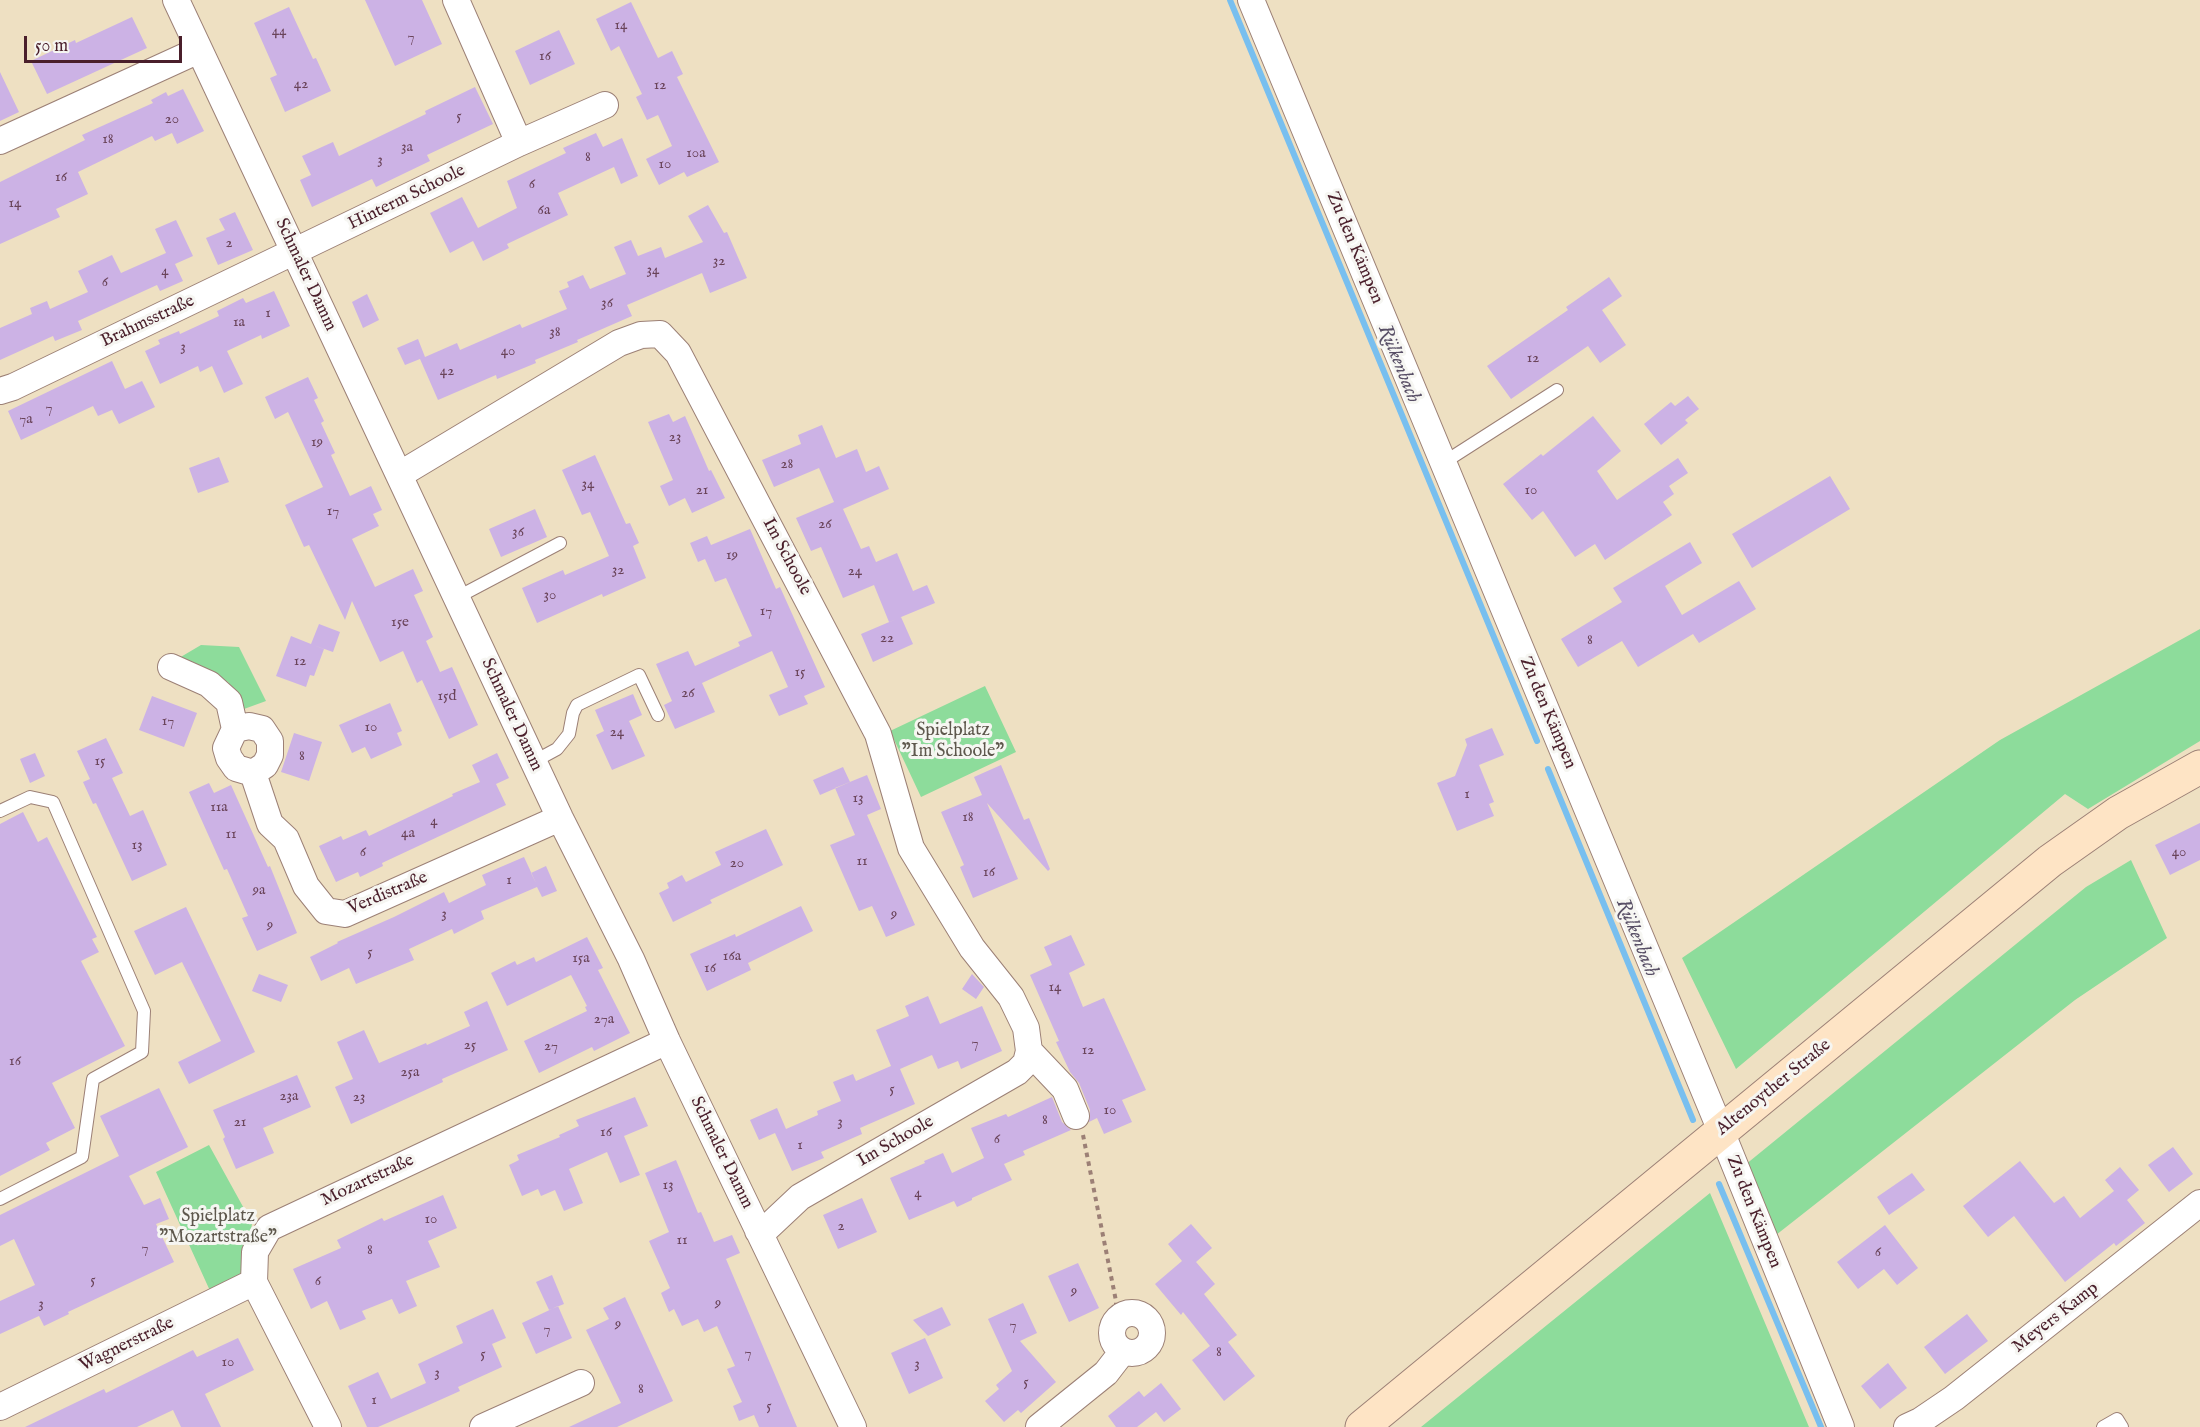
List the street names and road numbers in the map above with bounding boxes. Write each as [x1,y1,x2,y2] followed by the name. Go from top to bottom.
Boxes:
[345,160,469,236] street label: Hinterm Schoole
[1321,189,1387,307] street label: Zu den Kämpen
[269,215,341,335] street label: Schmaler Damm
[98,291,198,353] street label: Brahmsstraße
[757,515,815,599] street label: Im Schoole
[1514,654,1580,772] street label: Zu den Kämpen
[475,655,547,775] street label: Schmaler Damm
[345,868,431,920] street label: Verdistraße
[1712,1035,1836,1141] street label: Altenoyther Straße
[685,1093,757,1213] street label: Schmaler Damm
[854,1112,938,1172] street label: Im Schoole
[318,1150,418,1212] street label: Mozartstraße
[1721,1153,1785,1271] street label: Zu den Kämpen
[2009,1278,2103,1358] street label: Meyers Kamp
[76,1313,178,1377] street label: Wagnerstraße

